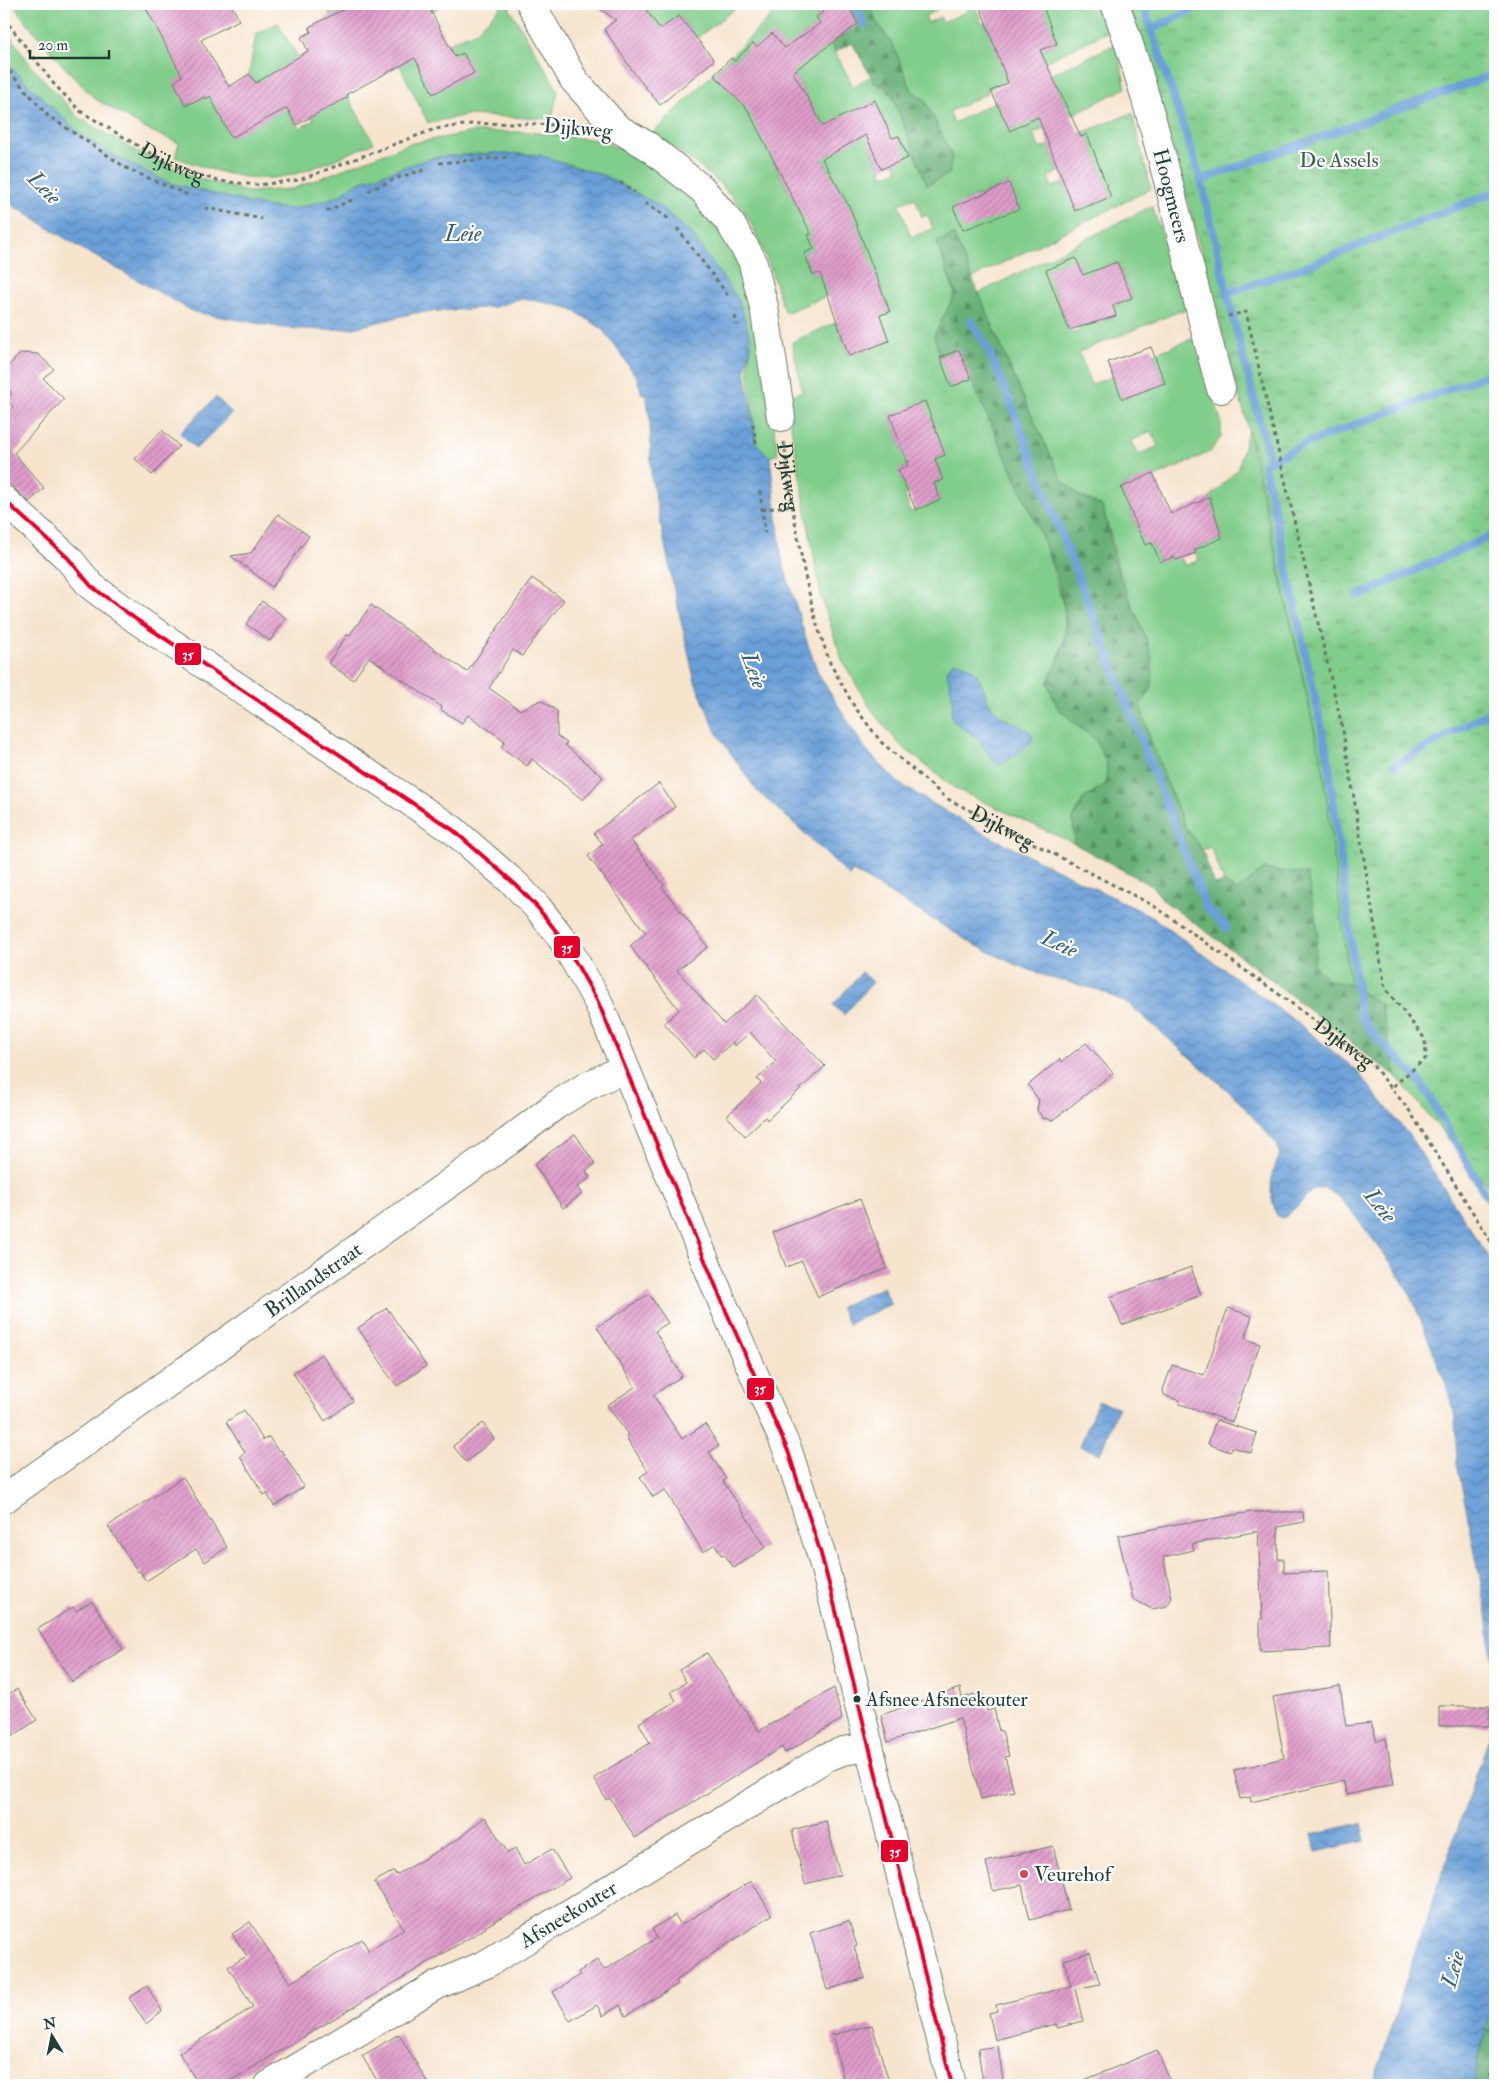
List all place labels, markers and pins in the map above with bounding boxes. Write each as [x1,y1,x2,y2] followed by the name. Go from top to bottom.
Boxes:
[865,1687,1028,1712] place label: Afsnee Afsneekouter
[852,1694,862,1704] marker: Afsnee Afsneekouter
[1034,1861,1114,1888] place label: Veurehof
[1018,1868,1030,1880] marker: Veurehof

